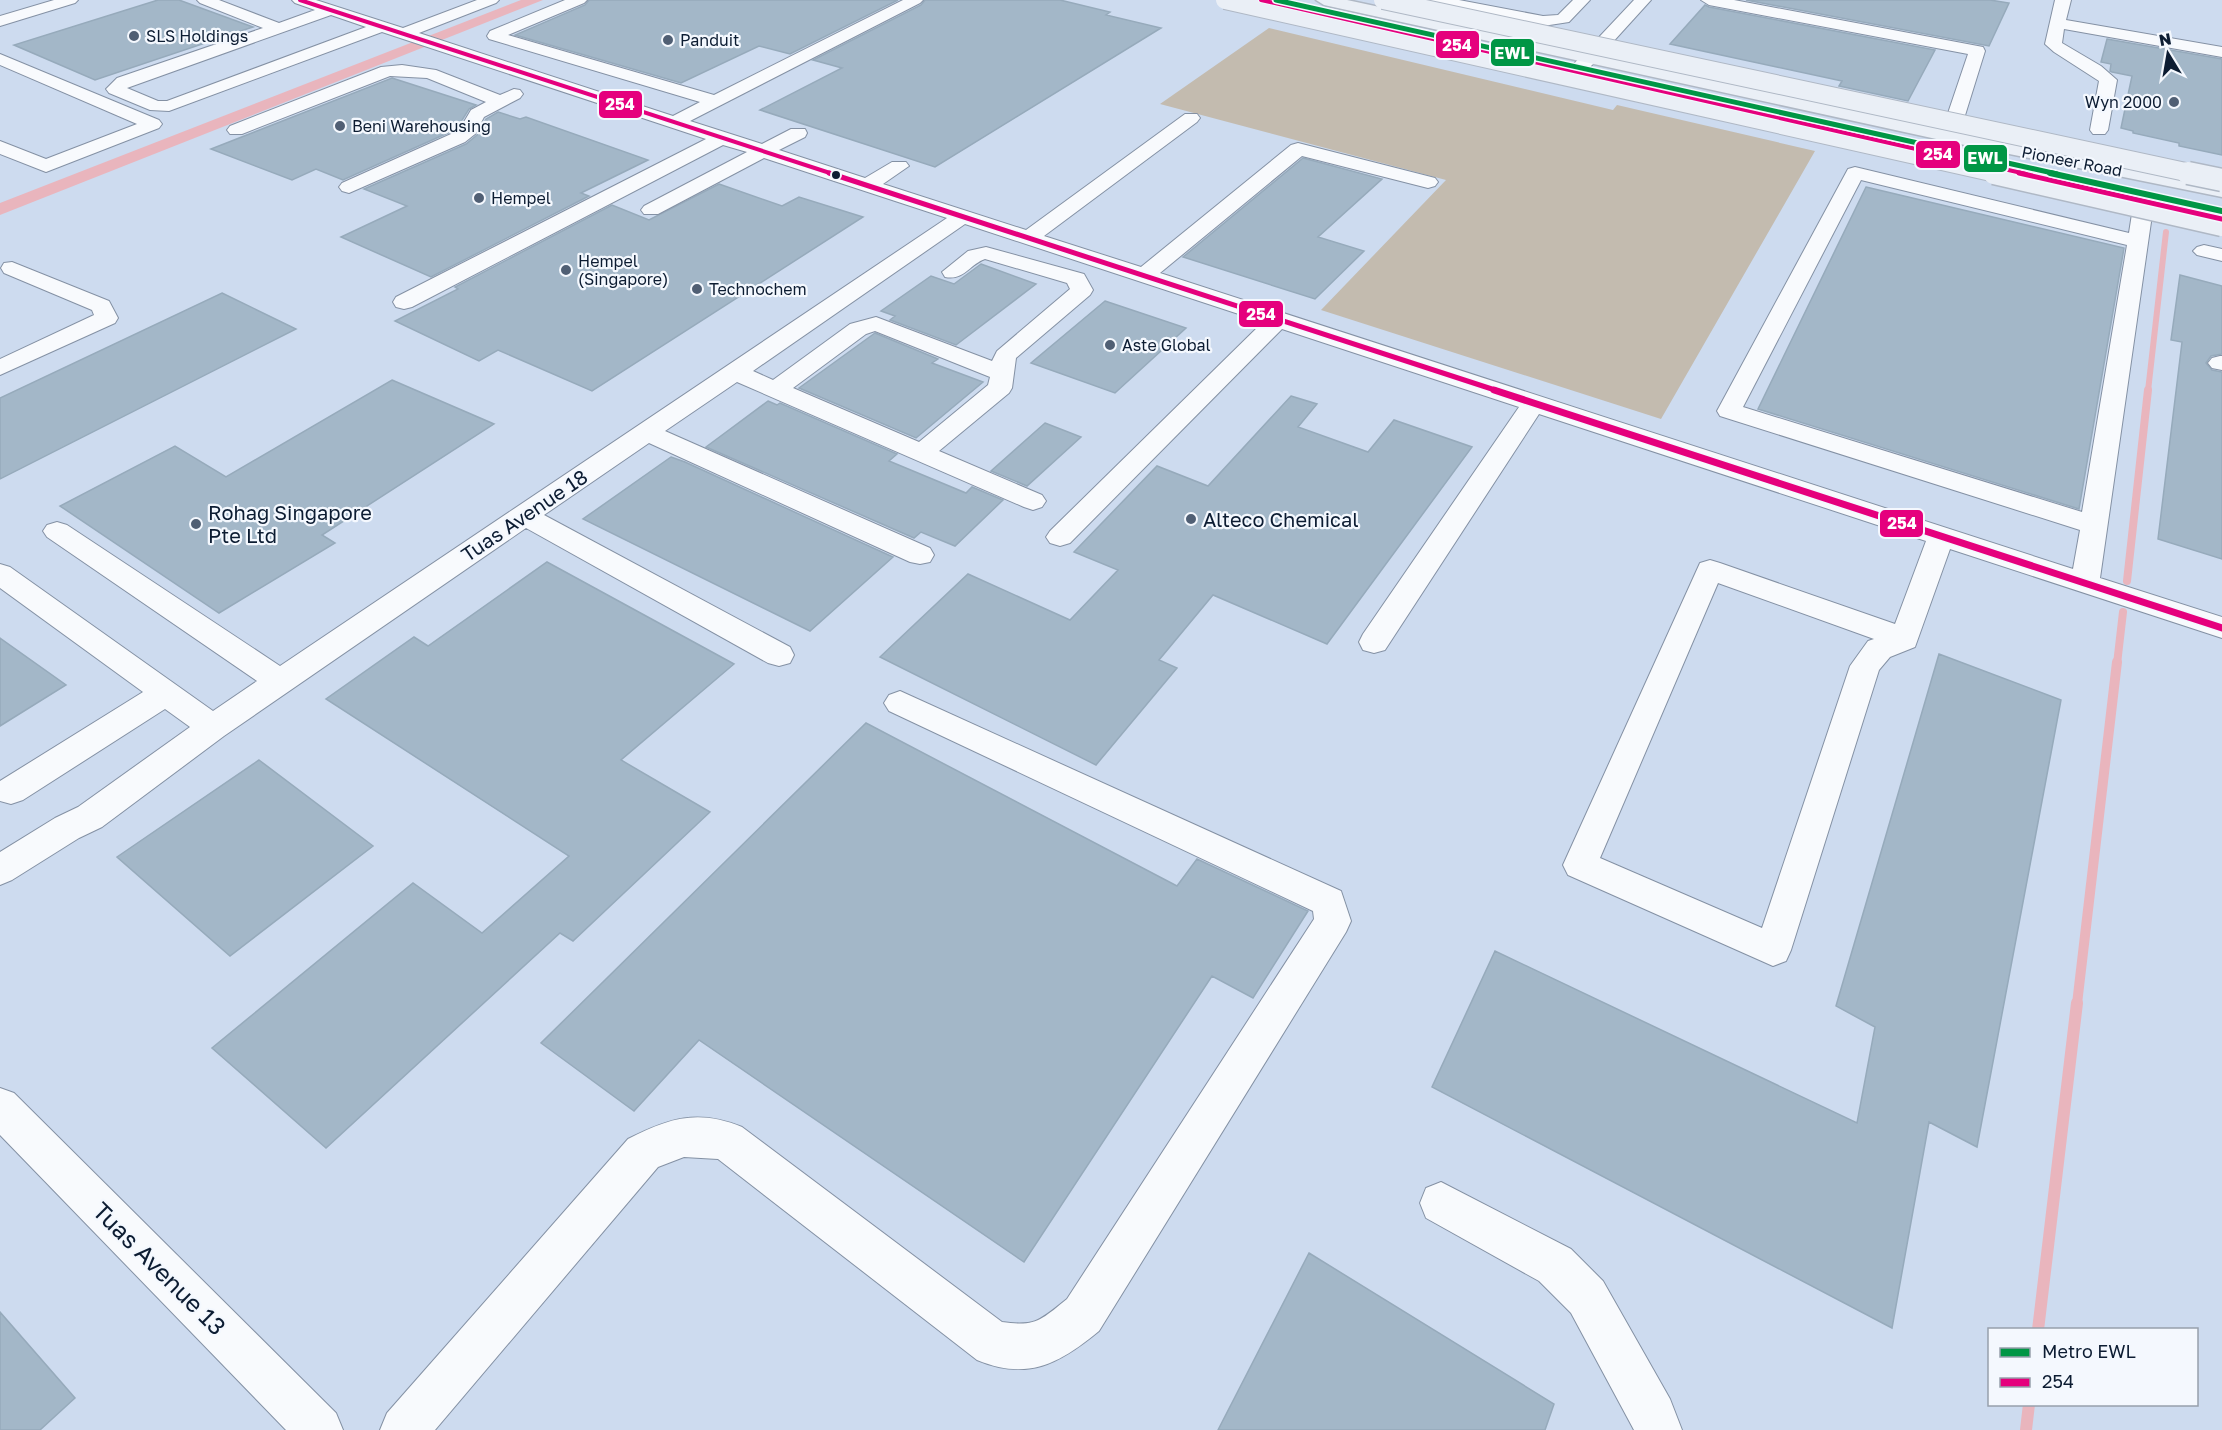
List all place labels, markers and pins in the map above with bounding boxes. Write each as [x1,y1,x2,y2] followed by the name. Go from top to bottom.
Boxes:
[146,26,248,46] place label: SLS Holdings
[127,29,141,43] marker: SLS Holdings
[680,30,739,50] place label: Panduit
[661,33,675,47] marker: Panduit
[2085,92,2162,112] place label: Wyn 2000
[2167,95,2181,109] marker: Wyn 2000
[352,116,491,136] place label: Beni Warehousing
[333,119,347,133] marker: Beni Warehousing
[830,169,842,181] unlabelled marker
[491,188,551,208] place label: Hempel
[472,191,486,205] marker: Hempel
[578,251,668,289] place label: Hempel (Singapore)
[559,263,573,277] marker: Hempel (Singapore)
[709,279,807,299] place label: Technochem
[690,282,704,296] marker: Technochem
[1122,335,1211,355] place label: Aste Global
[1103,338,1117,352] marker: Aste Global
[208,500,372,547] place label: Rohag Singapore Pte Ltd
[1203,507,1359,531] place label: Alteco Chemical
[1184,512,1198,526] marker: Alteco Chemical
[189,517,203,531] marker: Rohag Singapore Pte Ltd

